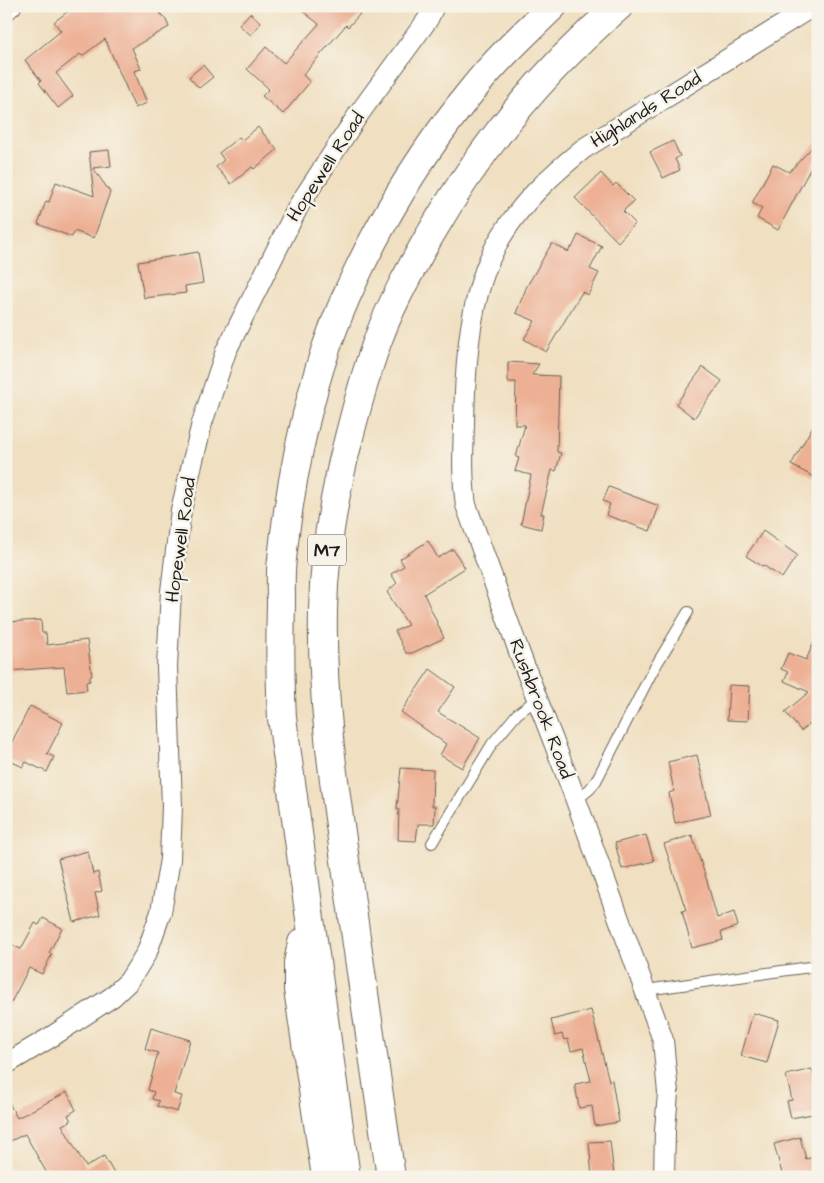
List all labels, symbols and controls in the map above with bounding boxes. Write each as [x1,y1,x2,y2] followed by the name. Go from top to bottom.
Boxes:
[585,65,707,156] street label: Highlands Road
[280,107,372,227] street label: Hopewell Road
[159,476,203,604] street label: Hopewell Road
[308,534,346,566] road number: M7
[502,635,580,783] street label: Rushbrook Road

